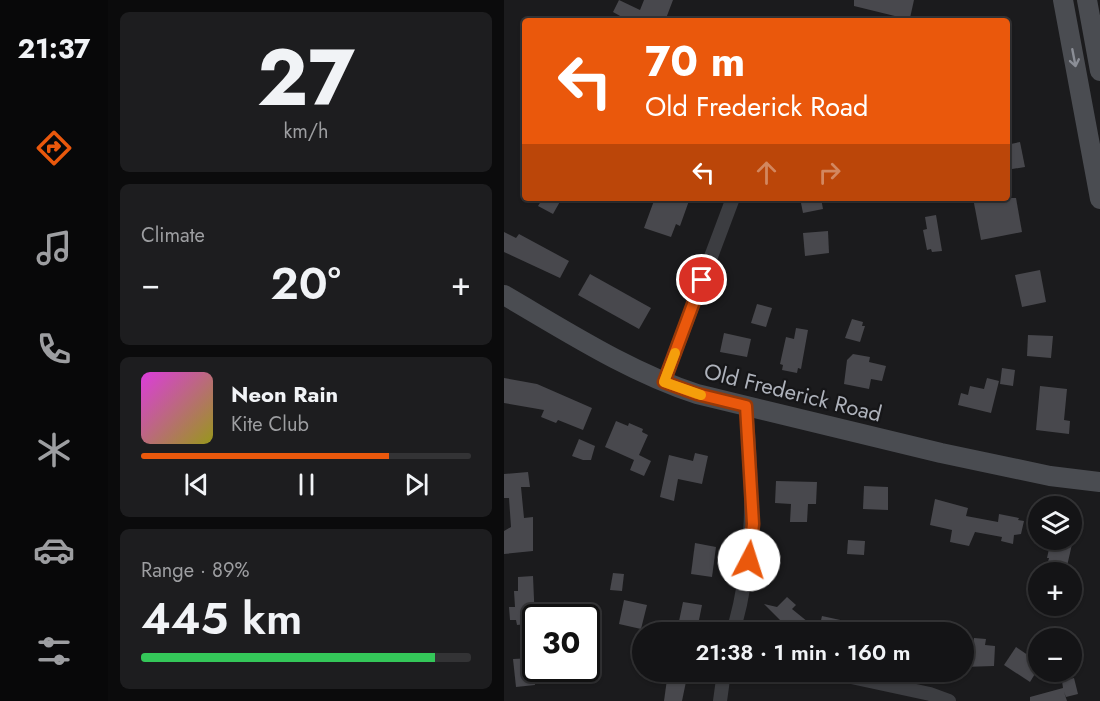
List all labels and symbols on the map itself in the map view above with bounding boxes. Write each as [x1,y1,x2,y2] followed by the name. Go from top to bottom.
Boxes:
[1069,47,1080,67] one-way arrow
[676,254,727,305] pin
[701,354,885,430] street label: Old Frederick Road
[717,528,781,592] position arrow
[522,604,600,682] speed limit sign: 30

